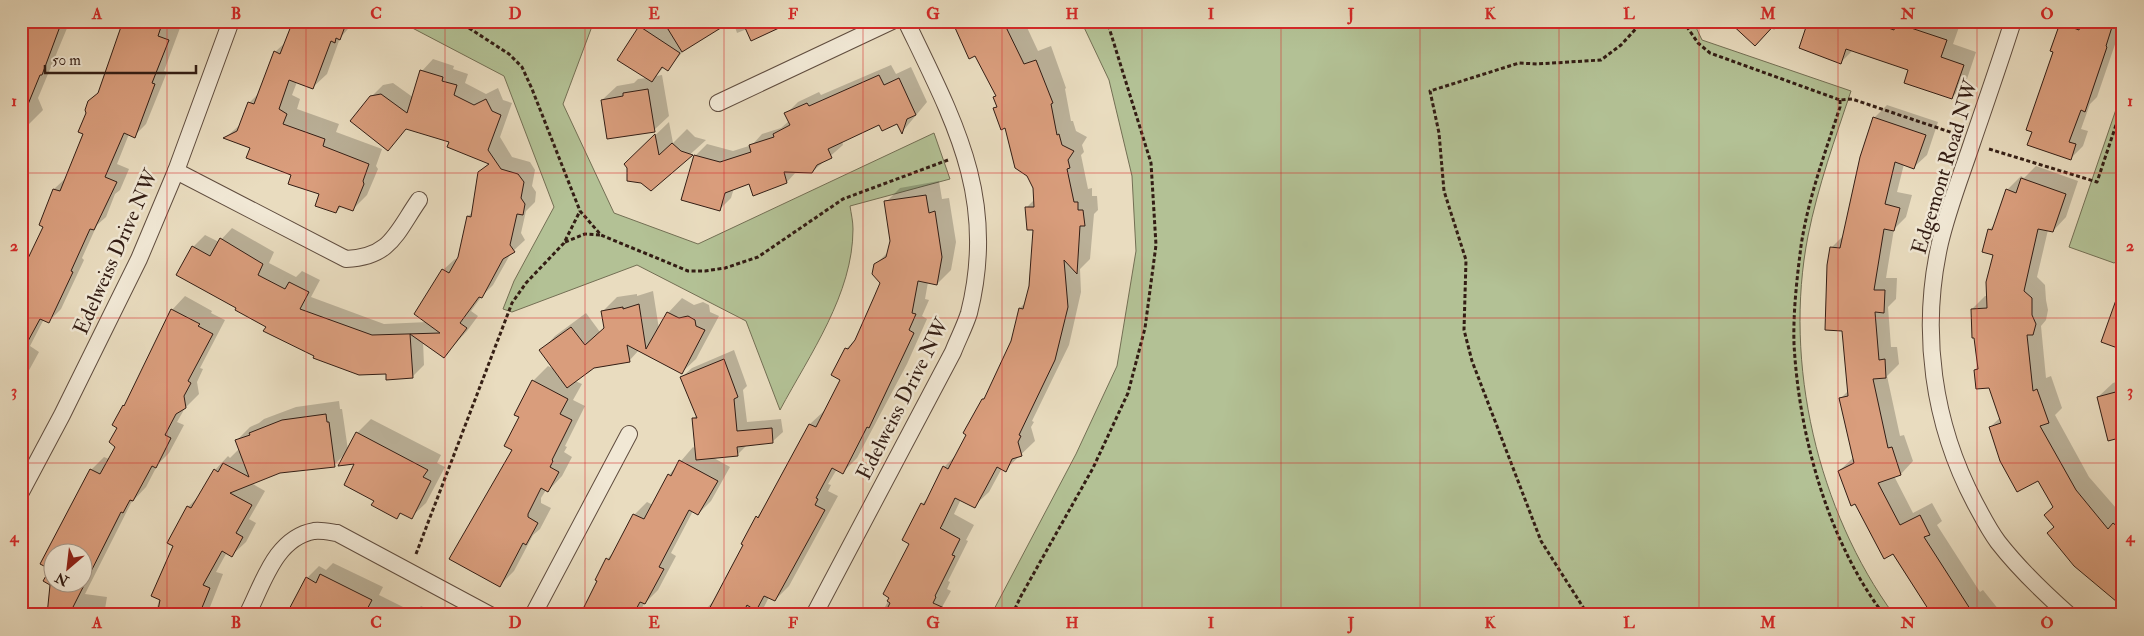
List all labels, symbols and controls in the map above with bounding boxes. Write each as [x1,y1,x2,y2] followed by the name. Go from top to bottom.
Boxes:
[91,4,103,24] text: A
[231,4,241,24] text: B
[370,4,382,24] text: C
[508,4,522,24] text: D
[648,4,660,24] text: E
[788,4,798,24] text: F
[926,4,940,24] text: G
[1065,4,1079,24] text: H
[1208,4,1215,24] text: I
[1347,4,1355,25] text: J
[1484,4,1496,24] text: K
[1623,4,1635,24] text: L
[1759,4,1776,24] text: M
[1900,4,1916,24] text: N
[2040,4,2054,24] text: O
[45,42,196,74] scale bar
[52,51,81,70] text: 50 m
[1906,76,1985,258] street label: Edgemont Road NW
[11,91,17,111] text: 1
[2127,91,2133,111] text: 1
[67,165,165,339] street label: Edelweiss Drive NW
[10,236,18,256] text: 2
[2126,236,2134,256] text: 2
[851,313,956,484] street label: Edelweiss Drive NW
[11,381,17,401] text: 3
[2127,381,2133,401] text: 3
[9,527,20,547] text: 4
[2125,527,2136,547] text: 4
[42,544,92,594] north arrow
[52,568,73,590] text: N
[91,613,103,633] text: A
[231,613,241,633] text: B
[370,613,382,633] text: C
[508,613,522,633] text: D
[648,613,660,633] text: E
[788,613,798,633] text: F
[926,613,940,633] text: G
[1065,613,1079,633] text: H
[1208,613,1215,633] text: I
[1347,613,1355,634] text: J
[1484,613,1496,633] text: K
[1623,613,1635,633] text: L
[1759,613,1776,633] text: M
[1900,613,1916,633] text: N
[2040,613,2054,633] text: O

